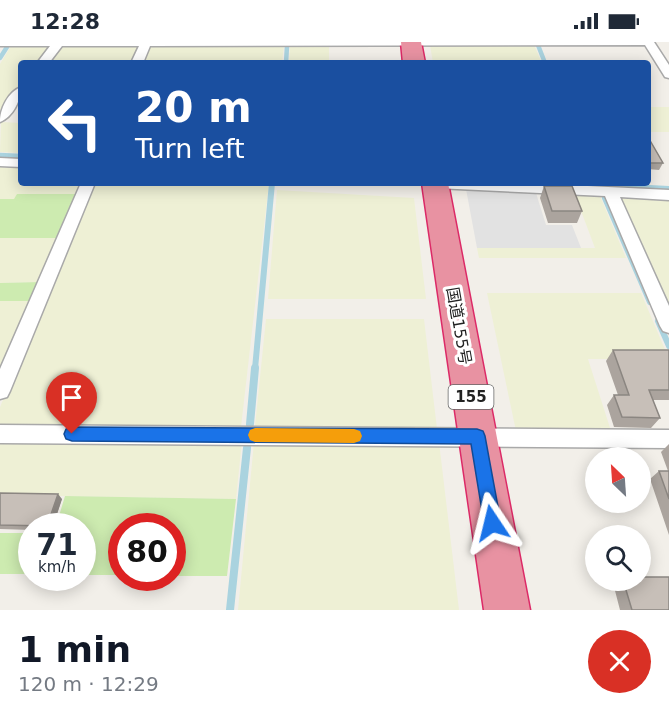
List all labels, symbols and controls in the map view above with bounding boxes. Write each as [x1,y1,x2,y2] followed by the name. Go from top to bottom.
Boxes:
[30,9,100,34] text: 12:28
[135,83,252,132] text: 20 m
[36,84,114,162] icon: left
[135,133,245,164] text: Turn left
[443,286,475,366] street label: 国道155号
[46,372,97,434] pin
[55,381,88,414] icon: arrive
[448,385,494,409] road number: 155
[585,447,651,513] north arrow
[585,447,651,591] map controls
[460,491,524,555] position arrow
[108,513,186,591] speed limit sign: 80
[585,525,651,591] button: search
[36,527,78,562] text: 71
[38,558,76,576] text: km/h
[18,629,131,670] text: 1 min
[588,630,651,693] button: close
[18,672,159,696] text: 120 m · 12:29

